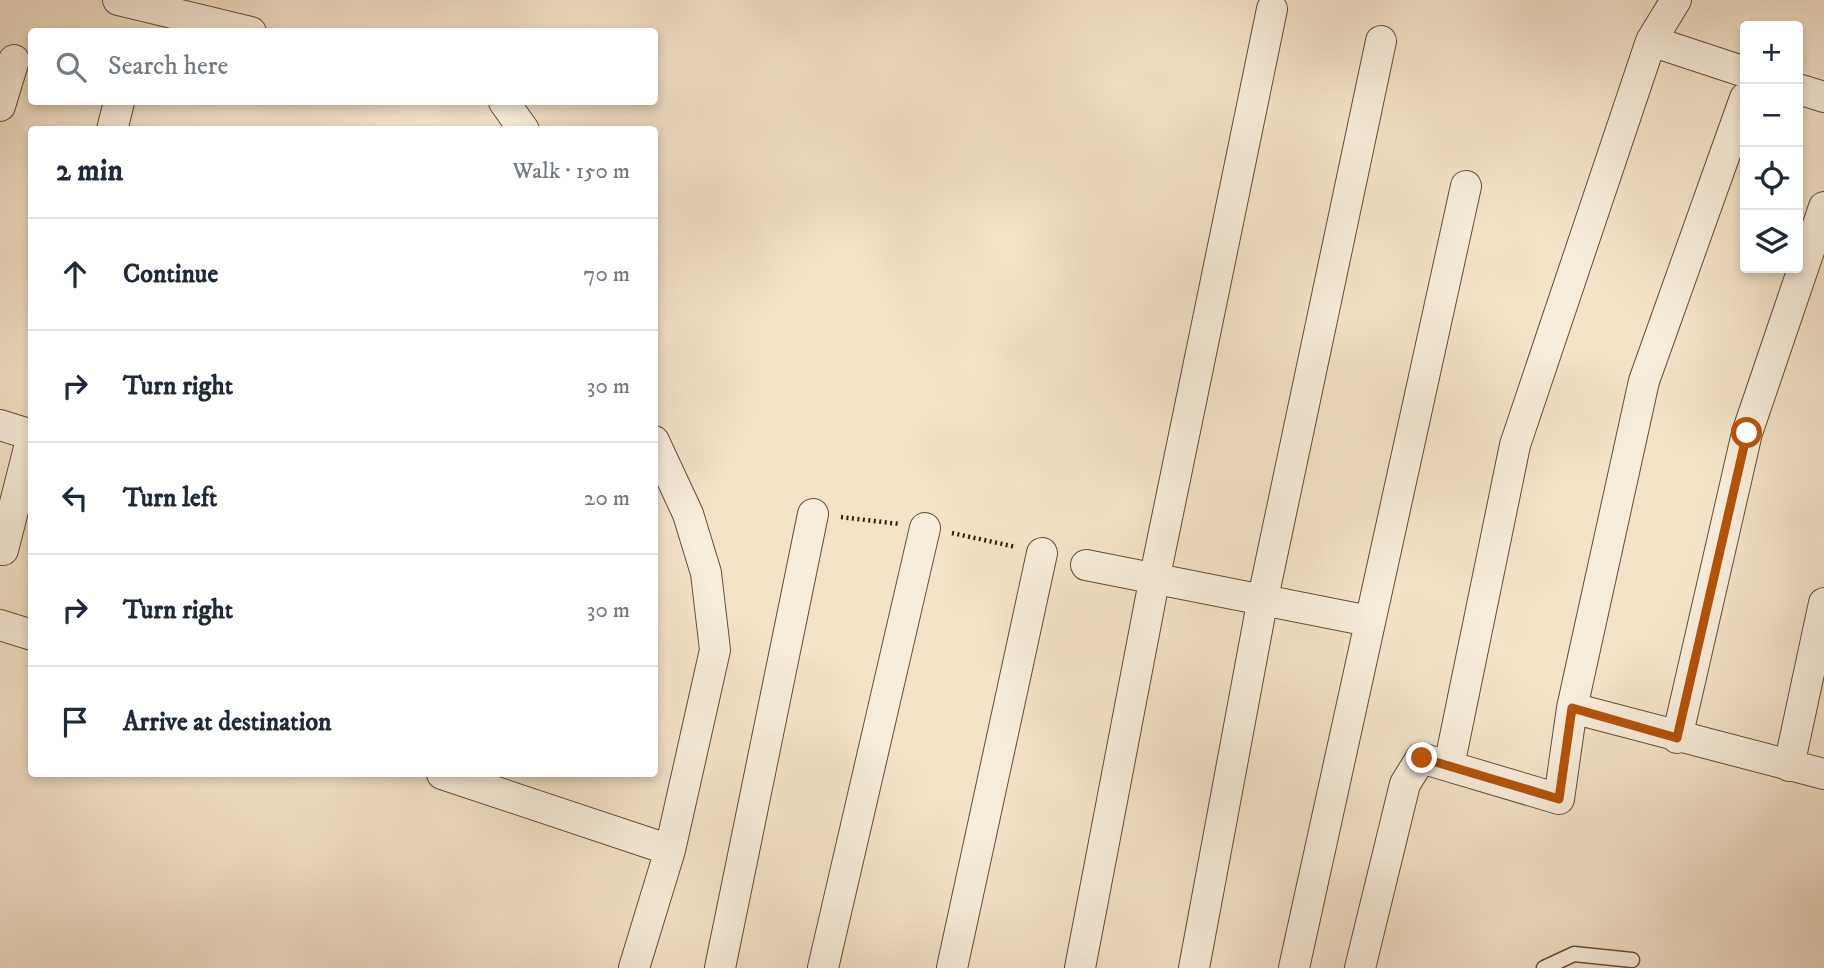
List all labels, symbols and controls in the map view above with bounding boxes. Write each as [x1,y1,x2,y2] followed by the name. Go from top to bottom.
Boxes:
[1740,21,1803,273] map controls
[1740,21,1803,84] button: +
[28,28,658,105] search box
[52,48,90,86] icon: search
[108,50,228,83] text: Search here
[1740,84,1803,147] button: −
[1740,147,1803,210] button: locate
[56,153,123,190] text: 2 min
[513,157,630,186] text: Walk · 150 m
[1740,210,1803,273] button: layers
[56,255,94,293] icon: ahead
[123,258,218,291] text: Continue
[583,260,630,289] text: 70 m
[56,367,94,405] icon: right
[123,370,233,403] text: Turn right
[587,372,630,401] text: 30 m
[1731,417,1762,448] route start
[56,479,94,517] icon: left
[123,482,217,515] text: Turn left
[584,484,630,513] text: 20 m
[56,591,94,629] icon: right
[123,594,233,627] text: Turn right
[587,596,630,625] text: 30 m
[56,703,94,741] icon: arrive
[123,706,332,739] text: Arrive at destination
[1406,742,1437,773] route end

